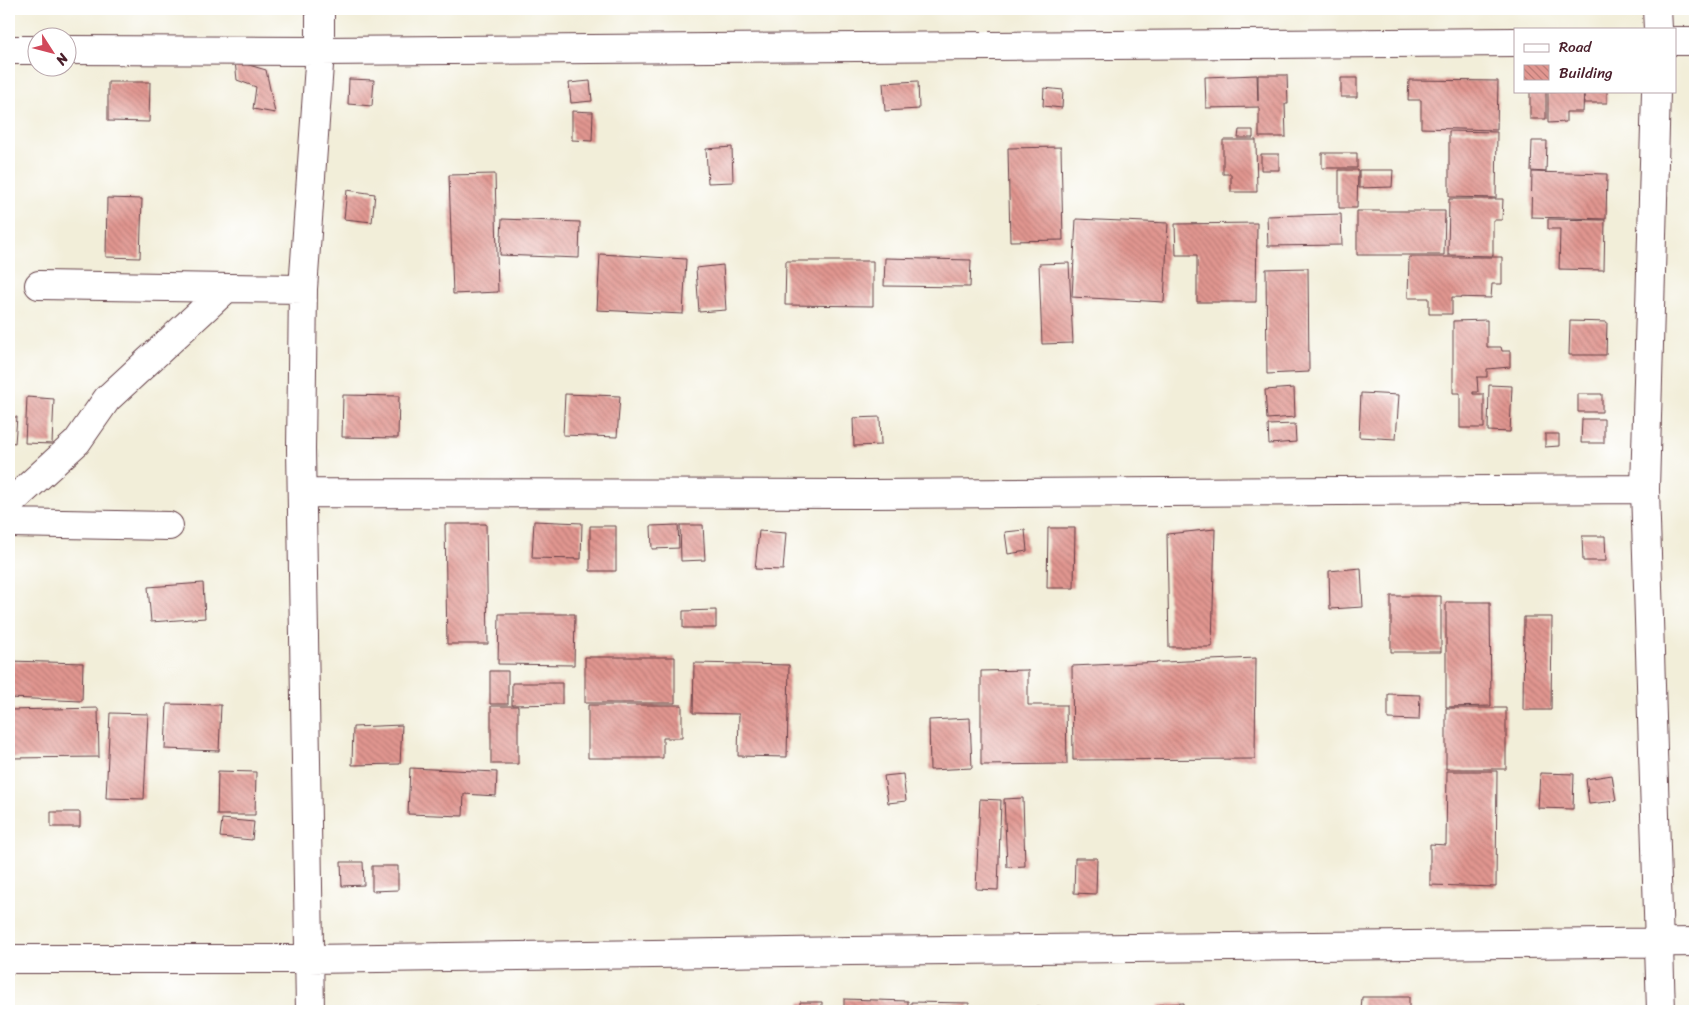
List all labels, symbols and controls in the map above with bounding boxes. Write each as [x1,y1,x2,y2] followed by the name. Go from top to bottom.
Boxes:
[28,28,78,78] north arrow
[1514,28,1676,92] legend
[1559,34,1592,60] text: Road
[49,47,76,71] text: N
[1559,60,1613,86] text: Building

